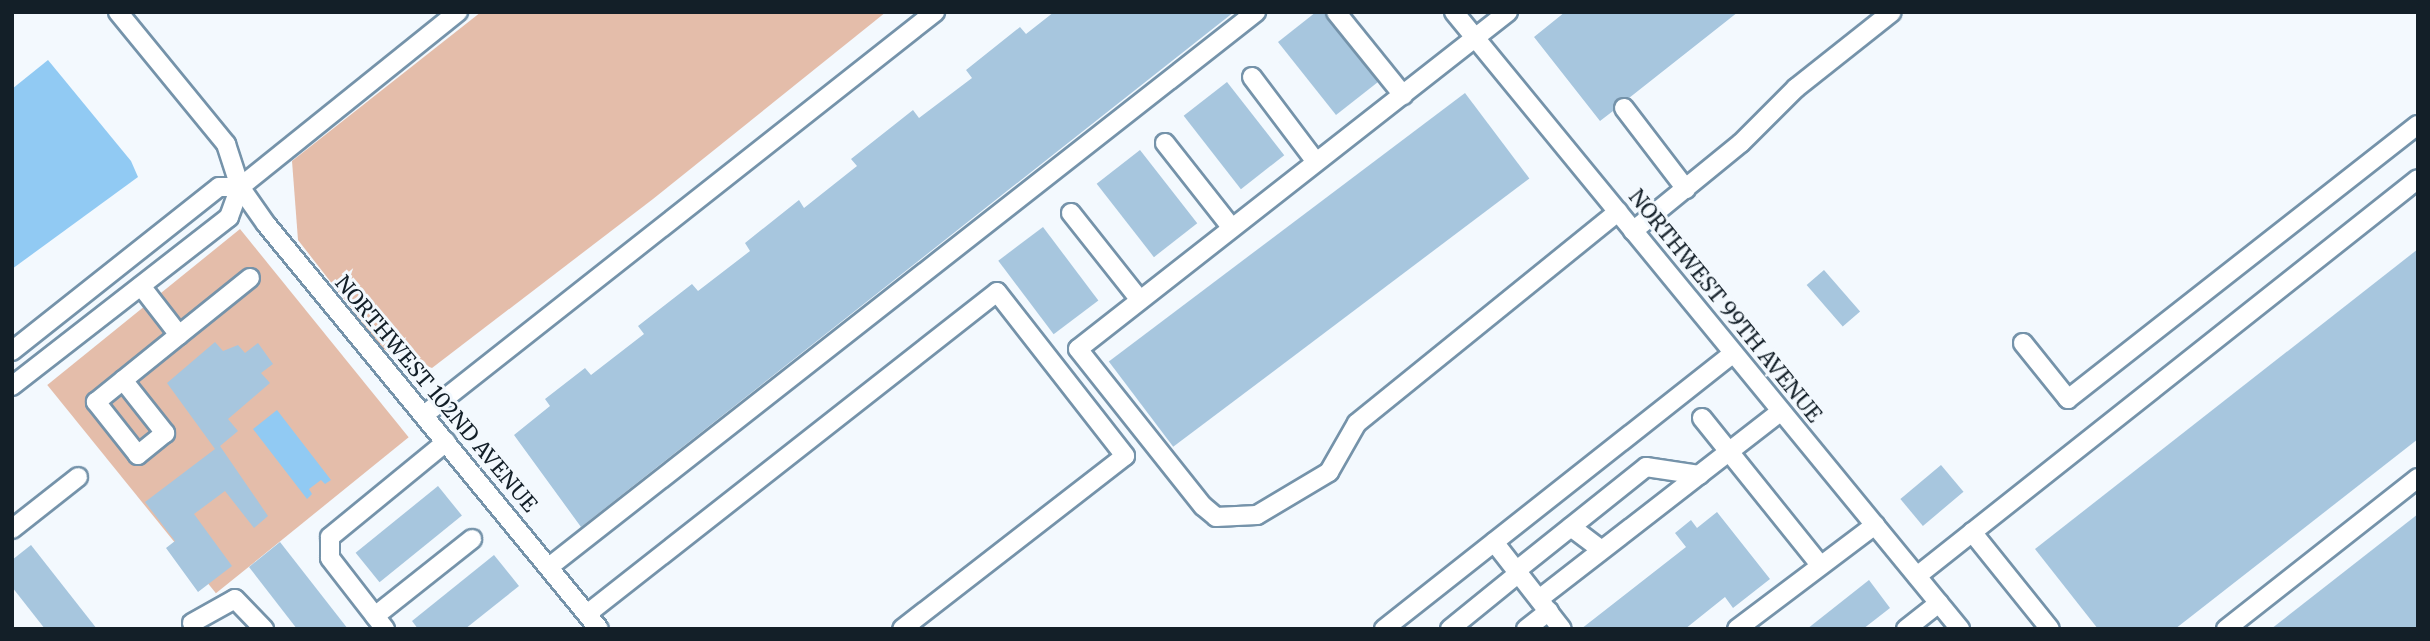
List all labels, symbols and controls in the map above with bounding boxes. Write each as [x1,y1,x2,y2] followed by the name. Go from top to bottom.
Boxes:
[1623,185,1827,427] street label: NORTHWEST 99TH AVENUE
[330,271,542,517] street label: NORTHWEST 102ND AVENUE

